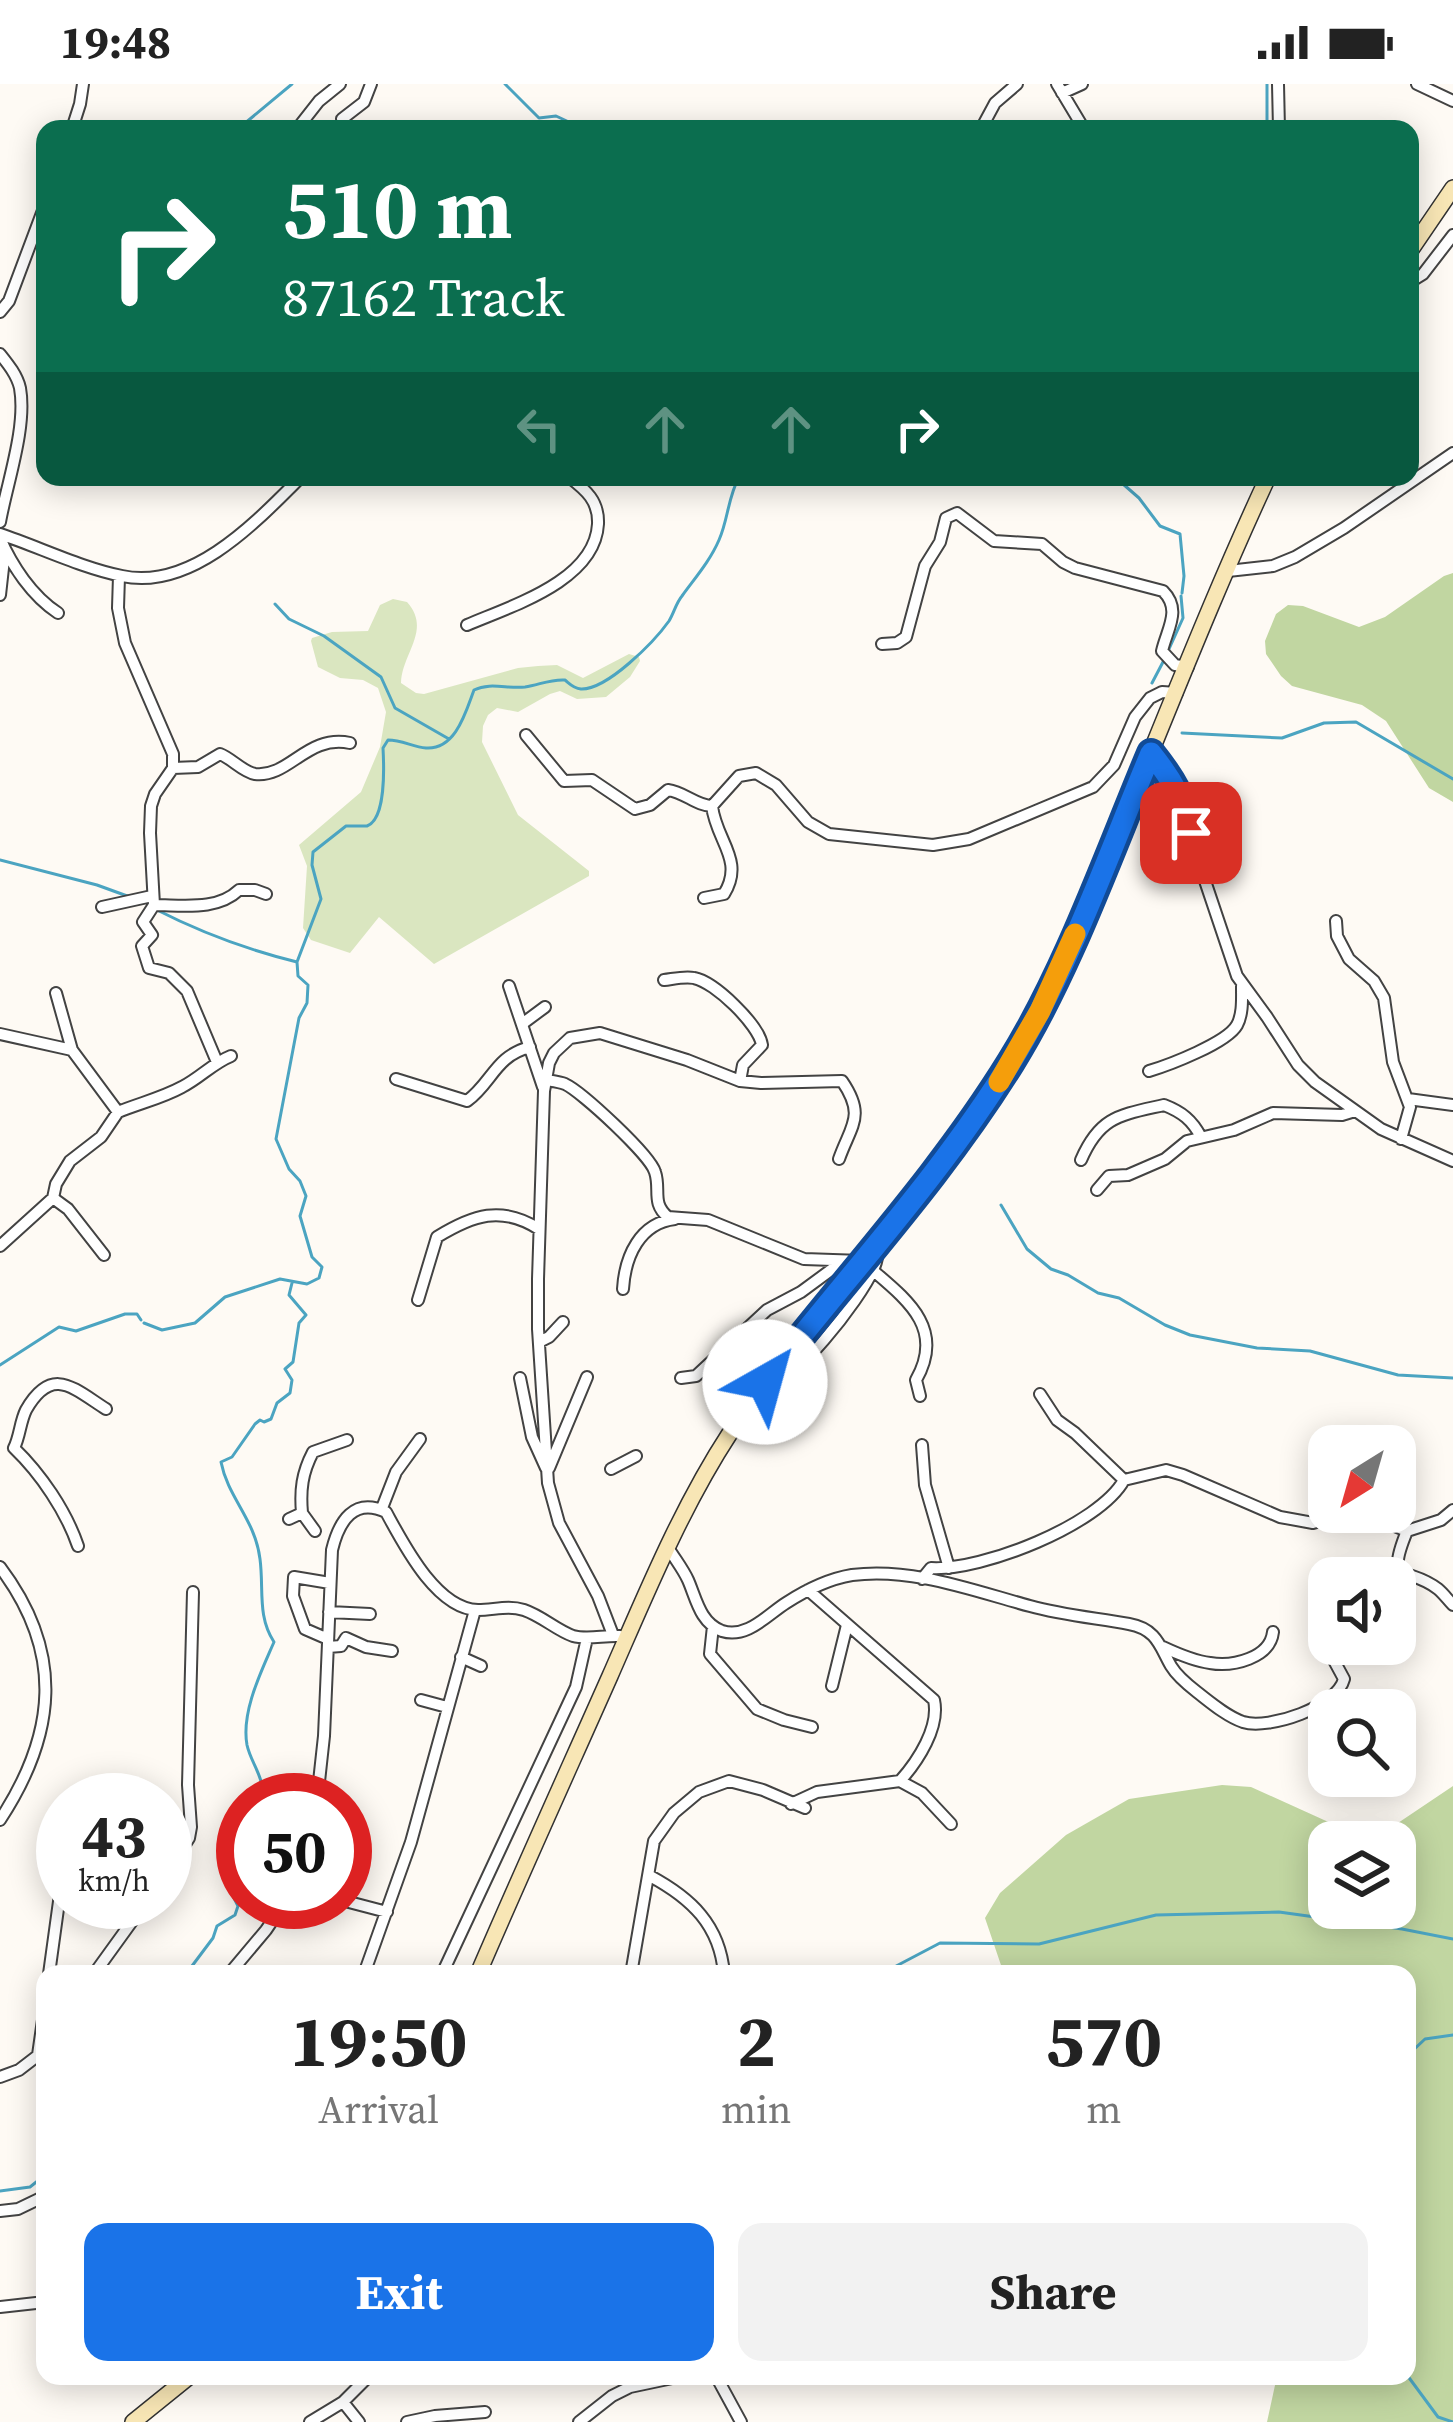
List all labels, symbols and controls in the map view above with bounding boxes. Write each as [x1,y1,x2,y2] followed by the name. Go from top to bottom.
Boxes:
[60,11,171,73] text: 19:48
[282,151,513,266] text: 510 m
[84,168,240,324] icon: right
[282,260,565,334] text: 87162 Track
[506,396,572,462] icon: left
[632,396,698,462] icon: ahead
[758,396,824,462] icon: ahead
[884,396,950,462] icon: right
[1140,782,1242,884] pin
[1158,800,1224,866] icon: arrive
[702,1319,828,1445] position arrow
[1308,1425,1416,1533] north arrow
[1308,1425,1416,1929] map controls
[1308,1557,1416,1665] button: sound
[1308,1689,1416,1797] button: search
[216,1773,372,1929] speed limit sign: 50
[81,1795,147,1877] text: 43
[1308,1821,1416,1929] button: layers
[78,1860,150,1901] text: km/h
[290,1991,467,2090] text: 19:50
[737,1991,776,2090] text: 2
[1045,1991,1162,2090] text: 570
[318,2083,439,2136] text: Arrival
[721,2083,792,2136] text: min
[1086,2083,1121,2136] text: m
[84,2223,714,2361] button: Exit
[738,2223,1368,2361] button: Share

